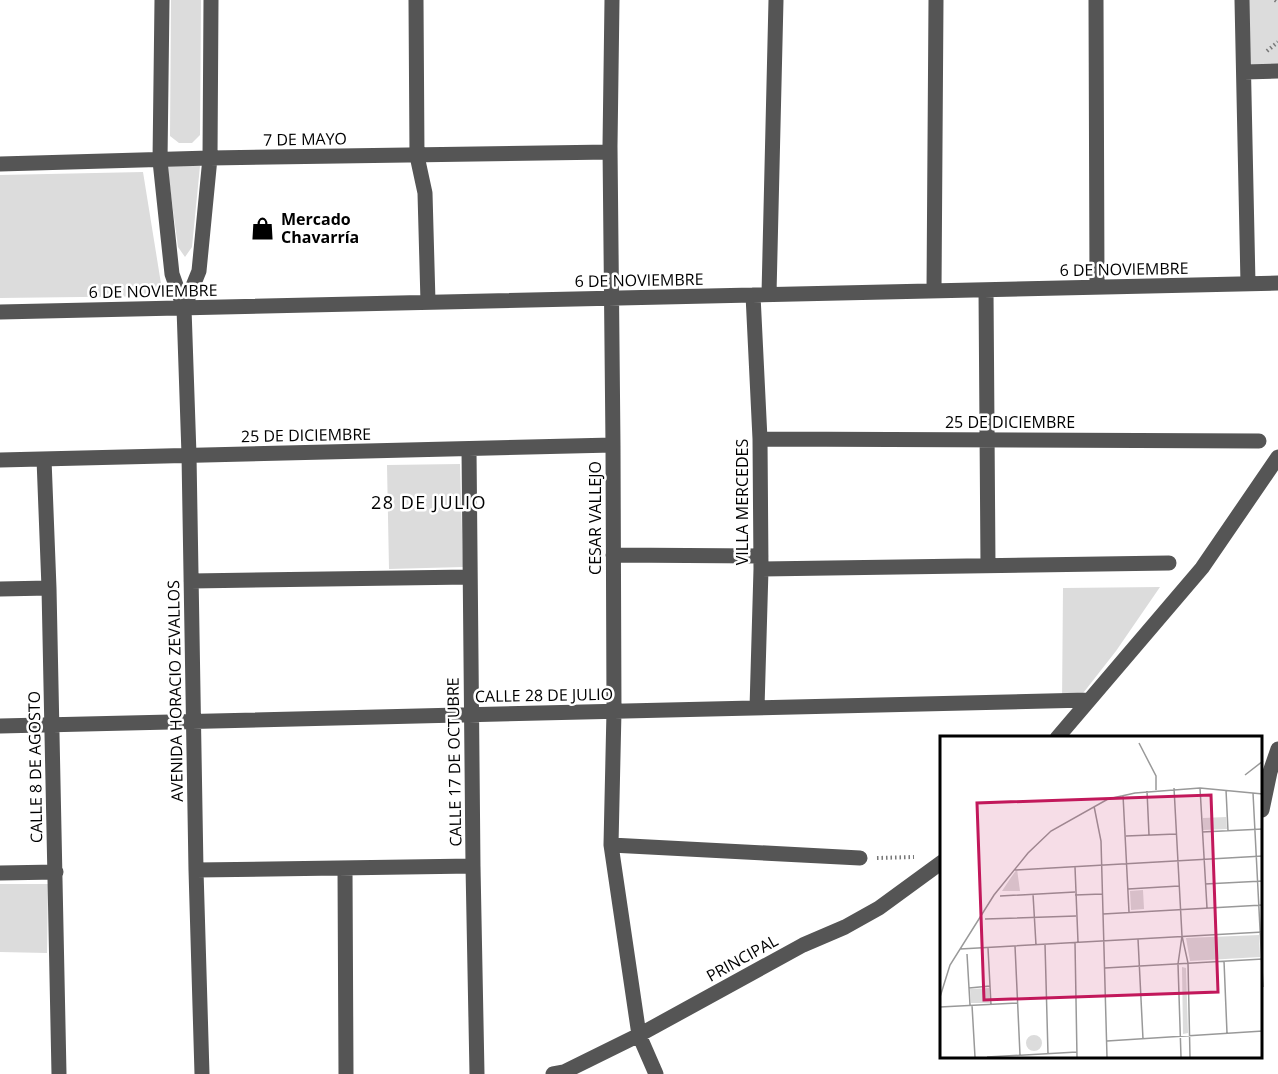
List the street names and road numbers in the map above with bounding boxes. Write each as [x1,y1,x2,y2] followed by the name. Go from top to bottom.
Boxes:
[263,127,347,151] street label: 7 DE MAYO
[1059,257,1189,281] street label: 6 DE NOVIEMBRE
[574,268,704,292] street label: 6 DE NOVIEMBRE
[88,279,218,303] street label: 6 DE NOVIEMBRE
[945,411,1075,433] street label: 25 DE DICIEMBRE
[241,423,371,447] street label: 25 DE DICIEMBRE
[731,439,753,565] street label: VILLA MERCEDES
[584,461,606,575] street label: CESAR VALLEJO
[162,580,188,802] street label: AVENIDA HORACIO ZEVALLOS
[442,677,466,847] street label: CALLE 17 DE OCTUBRE
[475,683,613,707] street label: CALLE 28 DE JULIO
[23,691,47,843] street label: CALLE 8 DE AGOSTO
[702,929,782,987] street label: PRINCIPAL

